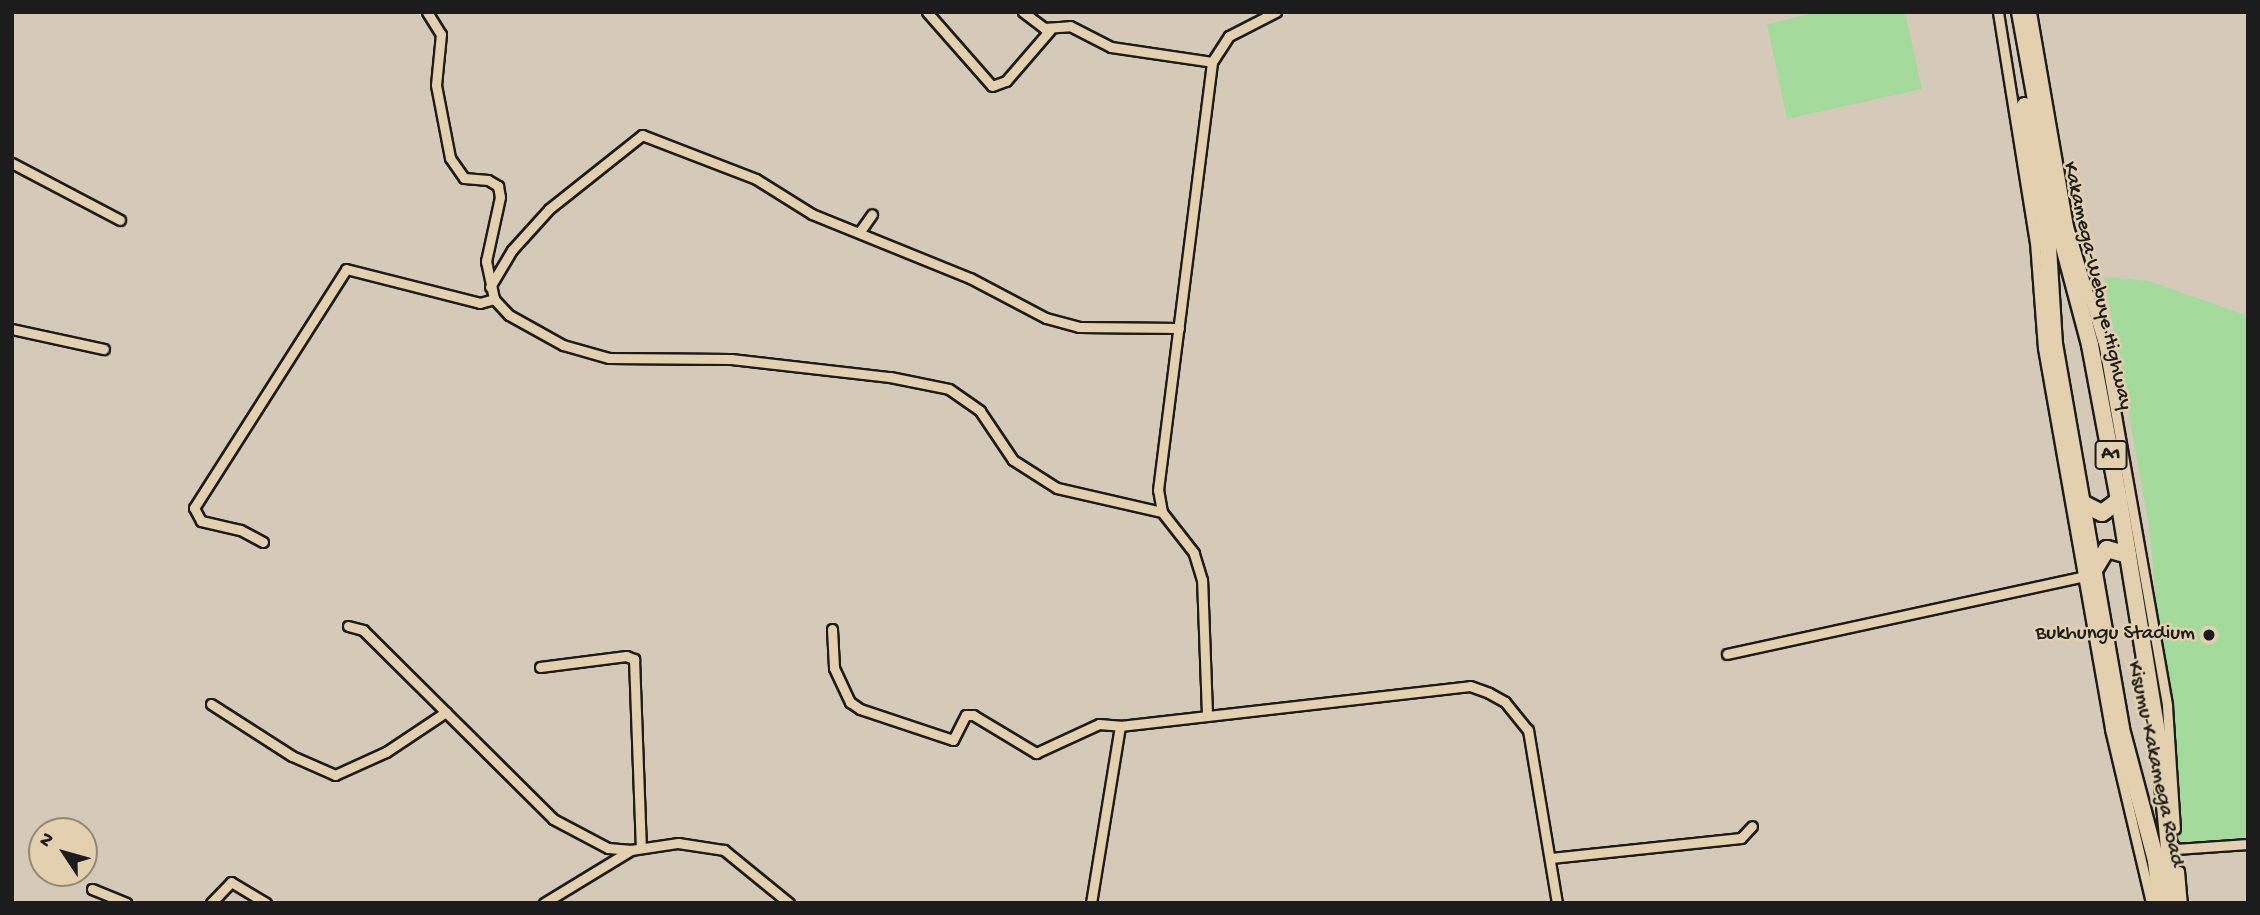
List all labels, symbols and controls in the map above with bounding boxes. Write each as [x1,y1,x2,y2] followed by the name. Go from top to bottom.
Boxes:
[2055,159,2137,413] street label: Kakamega-Webuye Highway
[2094,440,2128,470] road number: A1
[2036,622,2195,648] place label: Bukhungu Stadium
[2201,627,2217,643] marker: Bukhungu Stadium
[2120,659,2188,869] street label: Kisumu-Kakamega Road
[28,817,98,887] north arrow
[34,829,60,852] text: N

